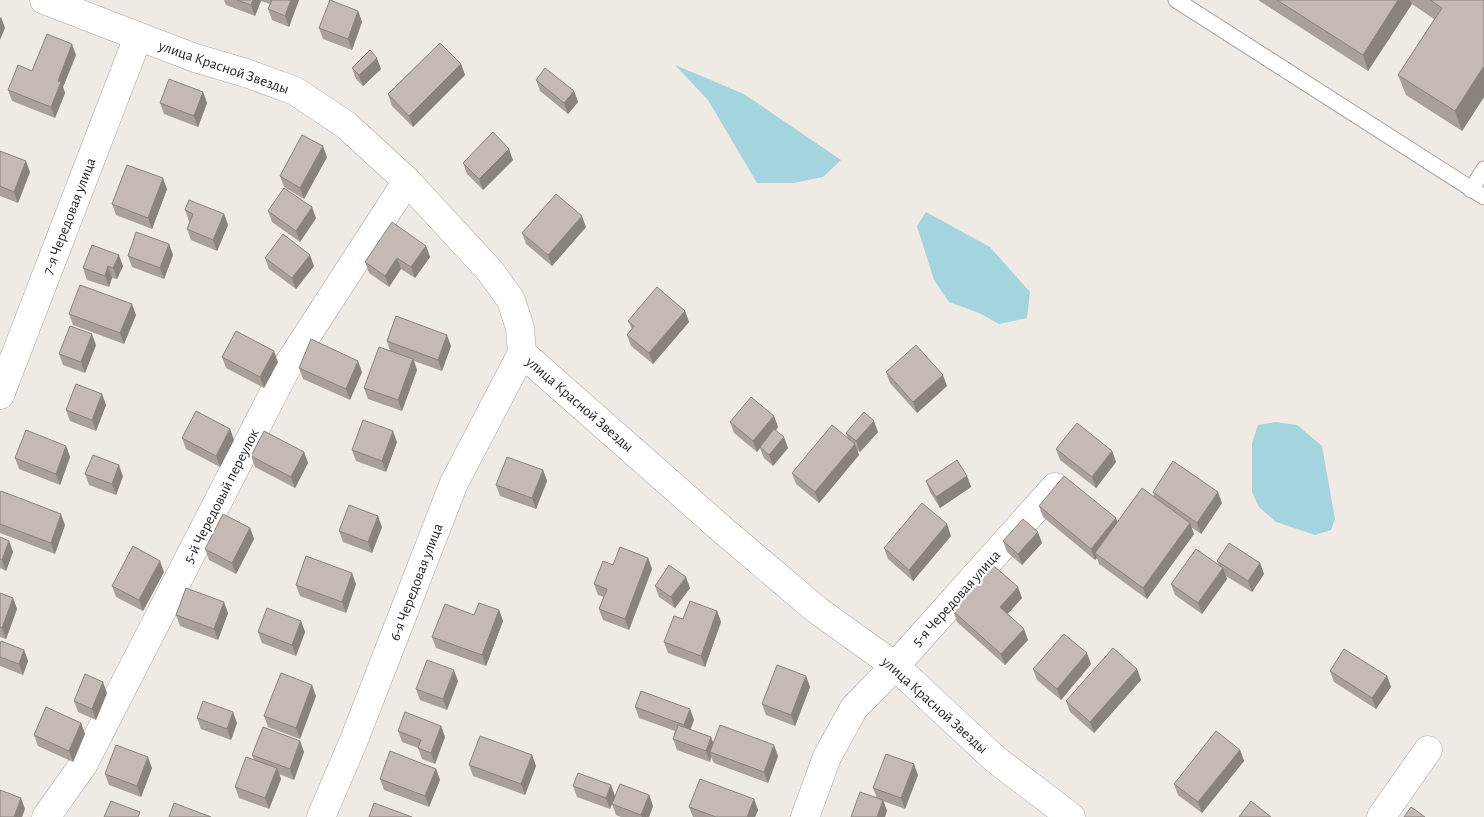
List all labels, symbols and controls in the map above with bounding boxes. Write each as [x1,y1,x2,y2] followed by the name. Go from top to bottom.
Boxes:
[156,38,291,97] street label: улица Красной Звезды
[40,156,99,277] street label: 7-я Чередовая улица
[522,353,636,455] street label: улица Красной Звезды
[181,427,262,566] street label: 5-й Чередовый переулок
[387,521,446,643] street label: 6-я Чередовая улица
[909,547,1003,649] street label: 5-я Чередовая улица
[878,653,991,757] street label: улица Красной Звезды

